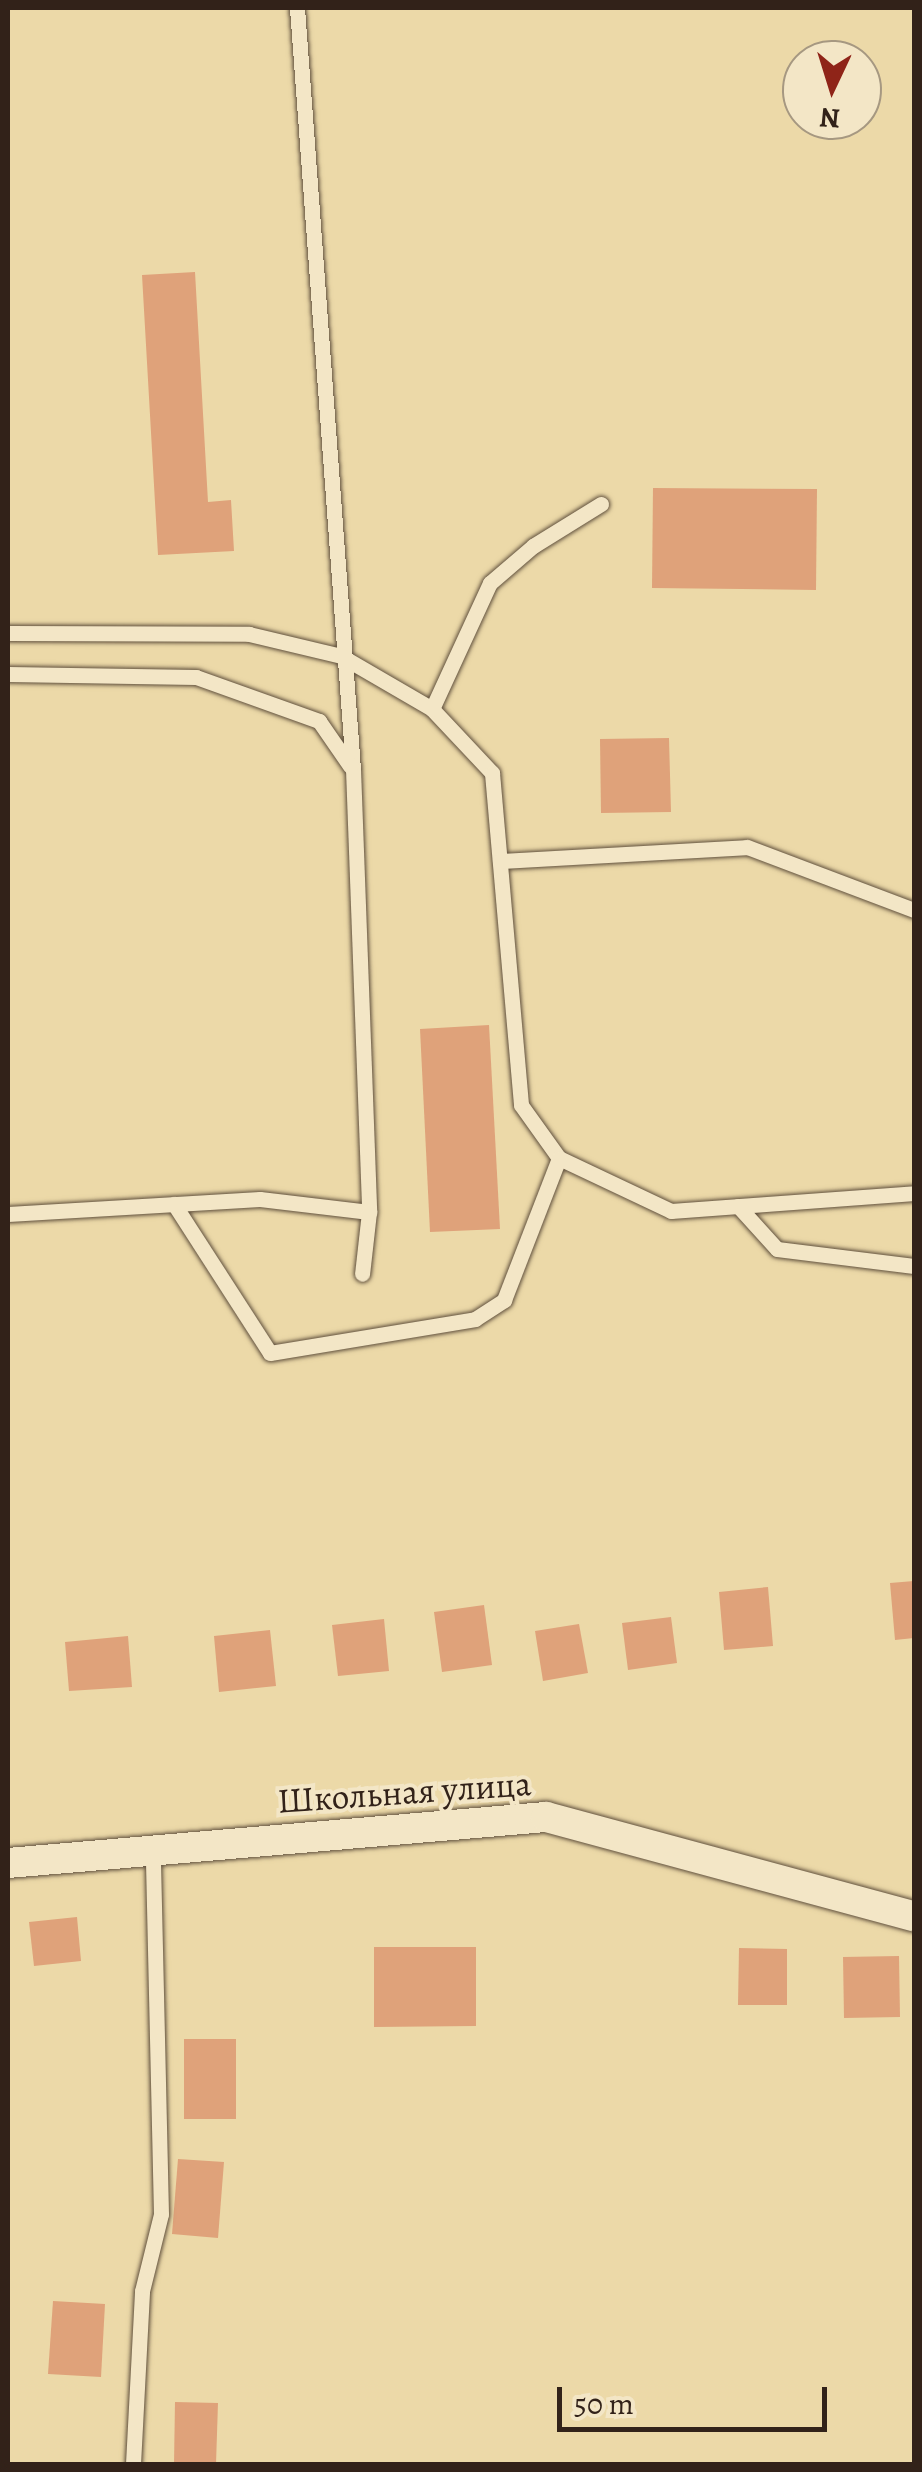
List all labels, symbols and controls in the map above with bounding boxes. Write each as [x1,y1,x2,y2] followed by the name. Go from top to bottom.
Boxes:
[782,40,882,140] north arrow
[819,98,842,138] text: N
[276,1762,532,1822] street label: Школьная улица
[562,2367,832,2429] scale bar
[574,2384,634,2424] text: 50 m

